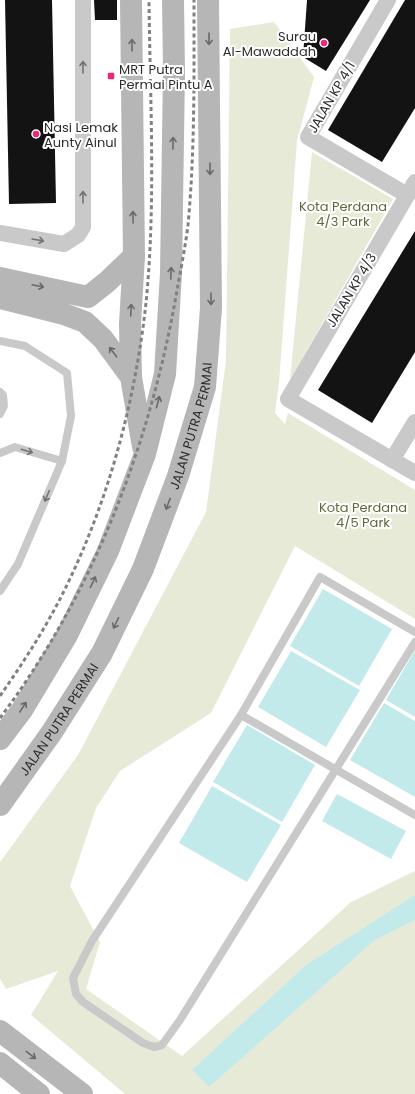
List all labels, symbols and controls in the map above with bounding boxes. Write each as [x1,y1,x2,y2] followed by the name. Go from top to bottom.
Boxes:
[223,27,316,61] place label: Surau Al-Mawaddah
[205,32,212,45] one-way arrow
[319,38,329,48] marker: Surau Al-Mawaddah
[128,39,135,52] one-way arrow
[303,58,360,137] street label: JALAN KP 4/1
[119,60,213,94] place label: MRT Putra Permai Pintu A
[79,61,87,74] one-way arrow
[106,71,116,81] marker: MRT Putra Permai Pintu A
[44,118,118,152] place label: Nasi Lemak Aunty Ainul
[31,129,41,139] marker: Nasi Lemak Aunty Ainul
[169,137,177,150] one-way arrow
[206,162,214,175] one-way arrow
[79,191,87,204] one-way arrow
[299,197,387,231] park label: Kota Perdana 4/3 Park
[130,211,137,224] one-way arrow
[32,236,45,244] one-way arrow
[322,250,381,331] street label: JALAN KP 4/3
[167,267,175,280] one-way arrow
[31,283,44,291] one-way arrow
[207,292,215,305] one-way arrow
[127,304,135,317] one-way arrow
[108,347,117,358] one-way arrow
[165,362,217,492] street label: JALAN PUTRA PERMAI
[155,396,162,409] one-way arrow
[20,447,32,455] one-way arrow
[43,490,50,502] one-way arrow
[163,497,171,509] one-way arrow
[319,498,407,532] park label: Kota Perdana 4/5 Park
[90,576,97,588] one-way arrow
[112,617,119,629] one-way arrow
[15,659,103,780] street label: JALAN PUTRA PERMAI
[19,702,27,713] one-way arrow
[25,1051,36,1059] one-way arrow

